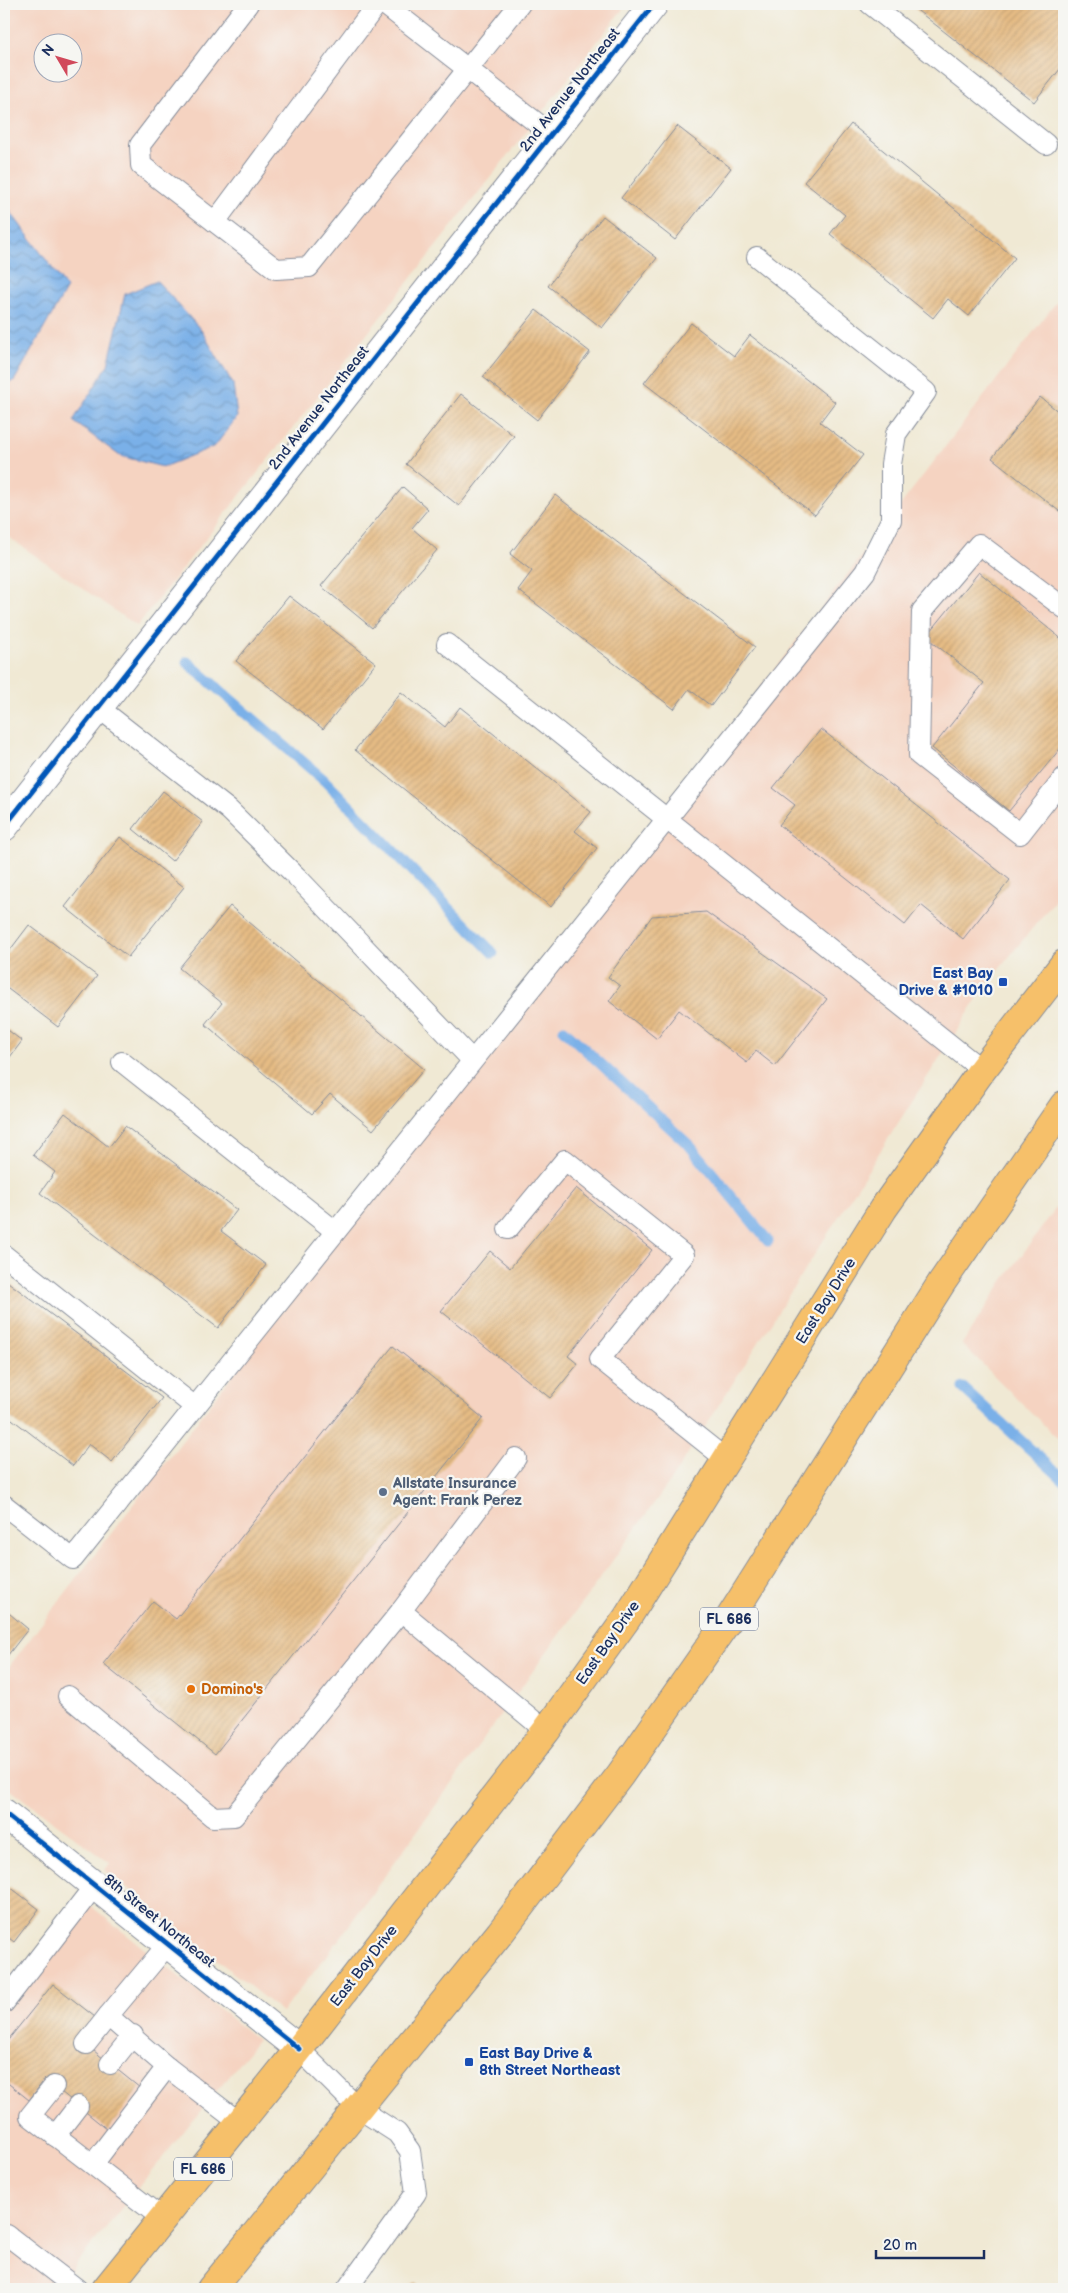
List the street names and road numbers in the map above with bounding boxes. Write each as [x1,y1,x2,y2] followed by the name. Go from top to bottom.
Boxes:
[516,24,625,156] street label: 2nd Avenue Northeast
[265,342,374,474] street label: 2nd Avenue Northeast
[792,1254,860,1348] street label: East Bay Drive
[572,1597,644,1689] street label: East Bay Drive
[700,1608,758,1630] road number: FL 686
[99,1870,219,1972] street label: 8th Street Northeast
[326,1921,402,2011] street label: East Bay Drive
[174,2158,232,2180] road number: FL 686

